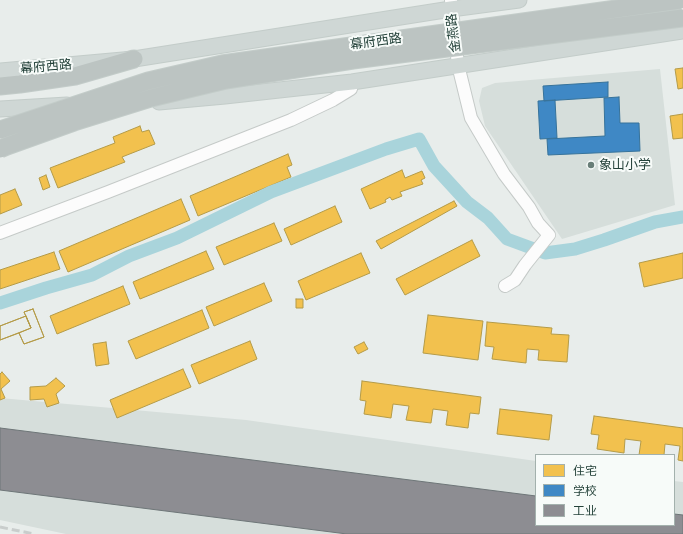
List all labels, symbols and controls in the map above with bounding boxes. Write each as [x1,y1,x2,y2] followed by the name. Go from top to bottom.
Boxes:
[444,13,464,53] street label: 金燕路
[349,31,403,53] street label: 幕府西路
[19,57,73,77] street label: 幕府西路
[599,157,651,173] place label: 象山小学
[586,160,596,170] marker: 象山小学
[535,454,675,526] legend
[573,463,597,479] text: 住宅
[573,483,597,499] text: 学校
[573,503,597,519] text: 工业

